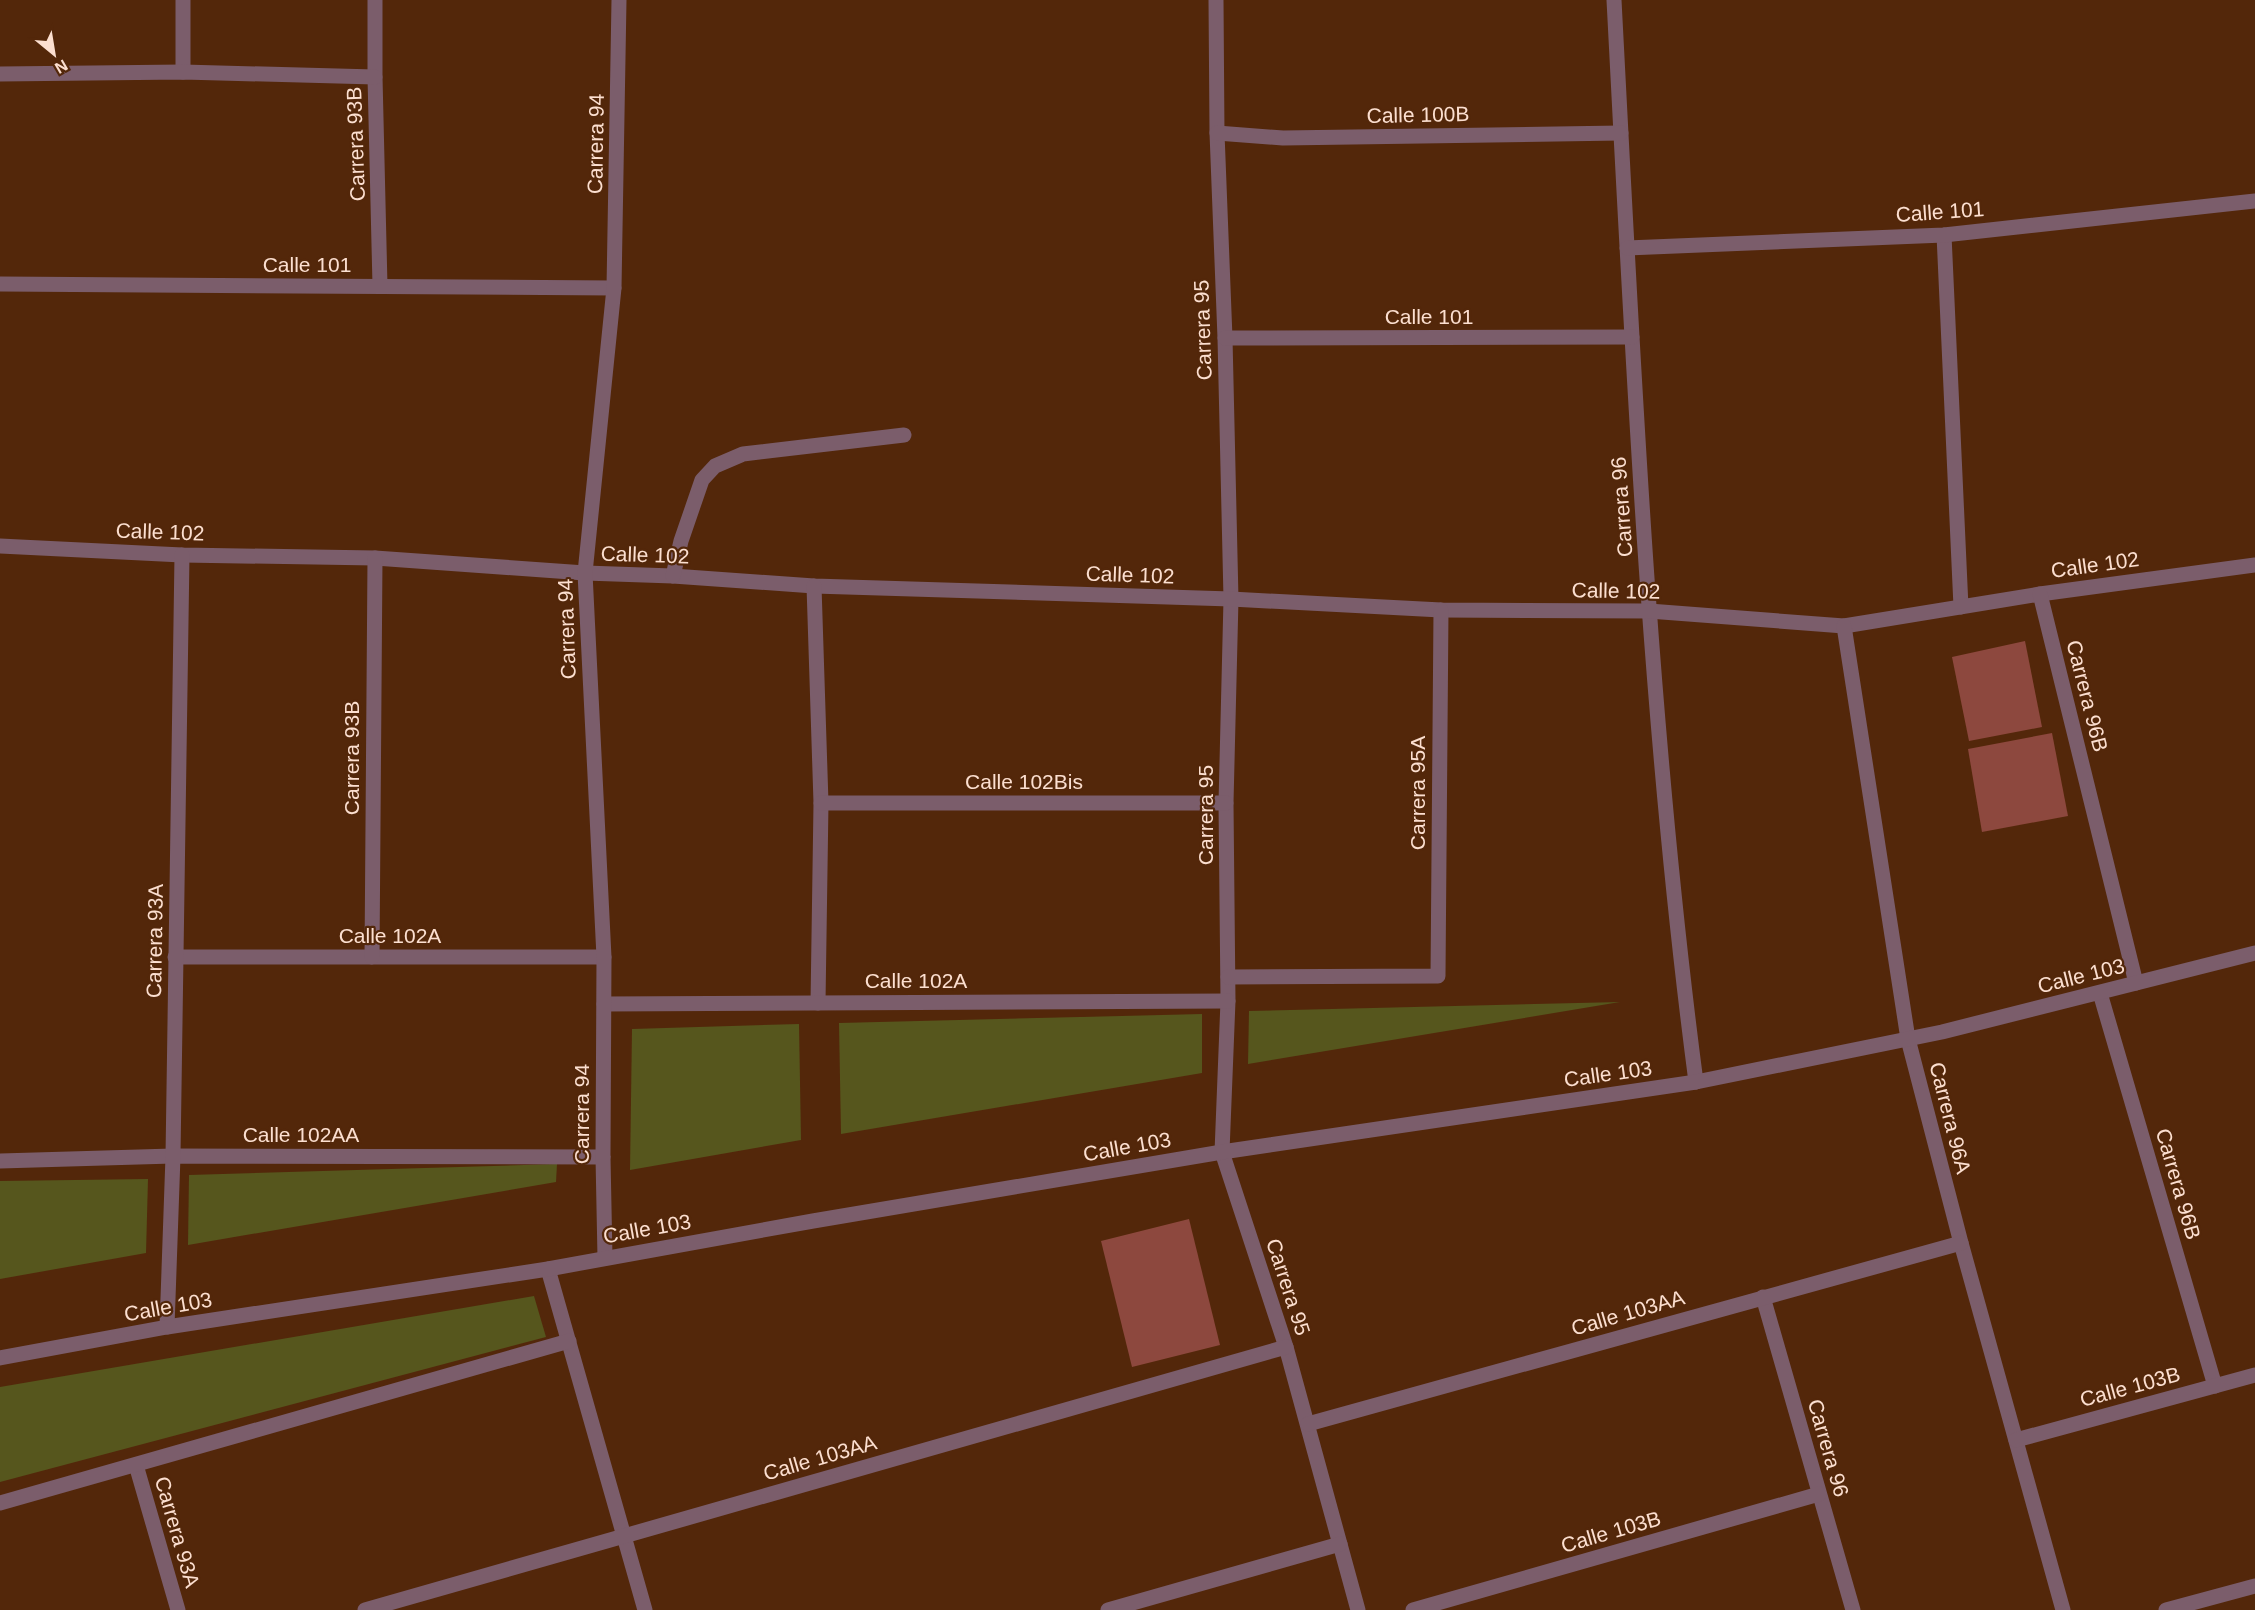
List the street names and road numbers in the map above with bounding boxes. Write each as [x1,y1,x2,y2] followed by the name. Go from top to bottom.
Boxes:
[342,86,369,202] street label: Carrera 93B
[583,93,608,194] street label: Carrera 94
[1366,102,1470,127] street label: Calle 100B
[1895,197,1985,226] street label: Calle 101
[263,253,351,276] street label: Calle 101
[1189,279,1216,381] street label: Carrera 95
[1385,305,1473,328] street label: Calle 101
[1607,456,1636,558] street label: Carrera 96
[115,518,205,545] street label: Calle 102
[600,541,690,568] street label: Calle 102
[2049,547,2140,582] street label: Calle 102
[1085,561,1175,588] street label: Calle 102
[553,578,580,680] street label: Carrera 94
[1571,578,1661,603] street label: Calle 102
[2062,638,2112,754] street label: Carrera 96B
[340,701,363,815] street label: Carrera 93B
[1406,736,1429,850] street label: Carrera 95A
[1194,765,1217,865] street label: Carrera 95
[965,770,1083,793] street label: Calle 102Bis
[142,884,167,998] street label: Carrera 93A
[339,924,441,947] street label: Calle 102A
[2035,954,2127,997] street label: Calle 103
[865,969,967,992] street label: Calle 102A
[1562,1056,1653,1091] street label: Calle 103
[1925,1060,1975,1176] street label: Carrera 96A
[570,1063,593,1164] street label: Carrera 94
[243,1123,359,1146] street label: Calle 102AA
[2152,1126,2205,1242] street label: Carrera 96B
[1081,1127,1173,1166] street label: Calle 103
[601,1209,693,1248] street label: Calle 103
[1262,1236,1315,1338] street label: Carrera 95
[1569,1285,1687,1340] street label: Calle 103AA
[122,1287,214,1326] street label: Calle 103
[2077,1362,2182,1411] street label: Calle 103B
[1804,1396,1853,1499] street label: Carrera 96
[761,1430,879,1485] street label: Calle 103AA
[151,1474,204,1590] street label: Carrera 93A
[1558,1506,1663,1557] street label: Calle 103B

